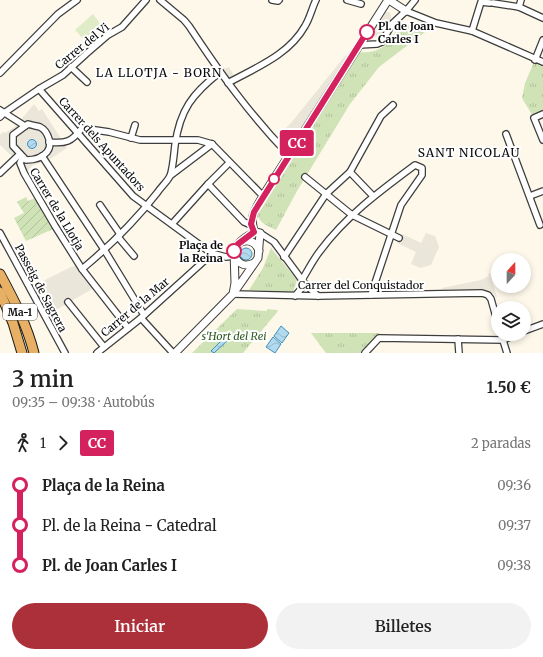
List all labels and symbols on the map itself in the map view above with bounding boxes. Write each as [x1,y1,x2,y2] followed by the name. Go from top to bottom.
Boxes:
[378,19,434,46] place label: Pl. de Joan Carles I
[52,20,112,72] street label: Carrer del Vi
[359,24,375,40] marker: Pl. de Joan Carles I
[96,65,222,80] district label: LA LLOTJA - BORN
[56,94,148,194] street label: Carrer dels Apuntadors
[279,130,315,156] line badge: CC
[418,145,520,160] district label: SANT NICOLAU
[27,165,87,253] street label: Carrer de la Llotja
[268,173,280,185] unlabelled marker
[179,238,223,265] place label: Plaça de la Reina
[12,242,70,334] street label: Passeig de Sagrera
[226,243,242,259] marker: Plaça de la Reina
[491,253,531,293] north arrow
[98,274,172,340] street label: Carrer de la Mar
[298,278,424,292] street label: Carrer del Conquistador
[3,304,37,320] road number: Ma-1
[202,329,266,343] park label: s'Hort del Rei

